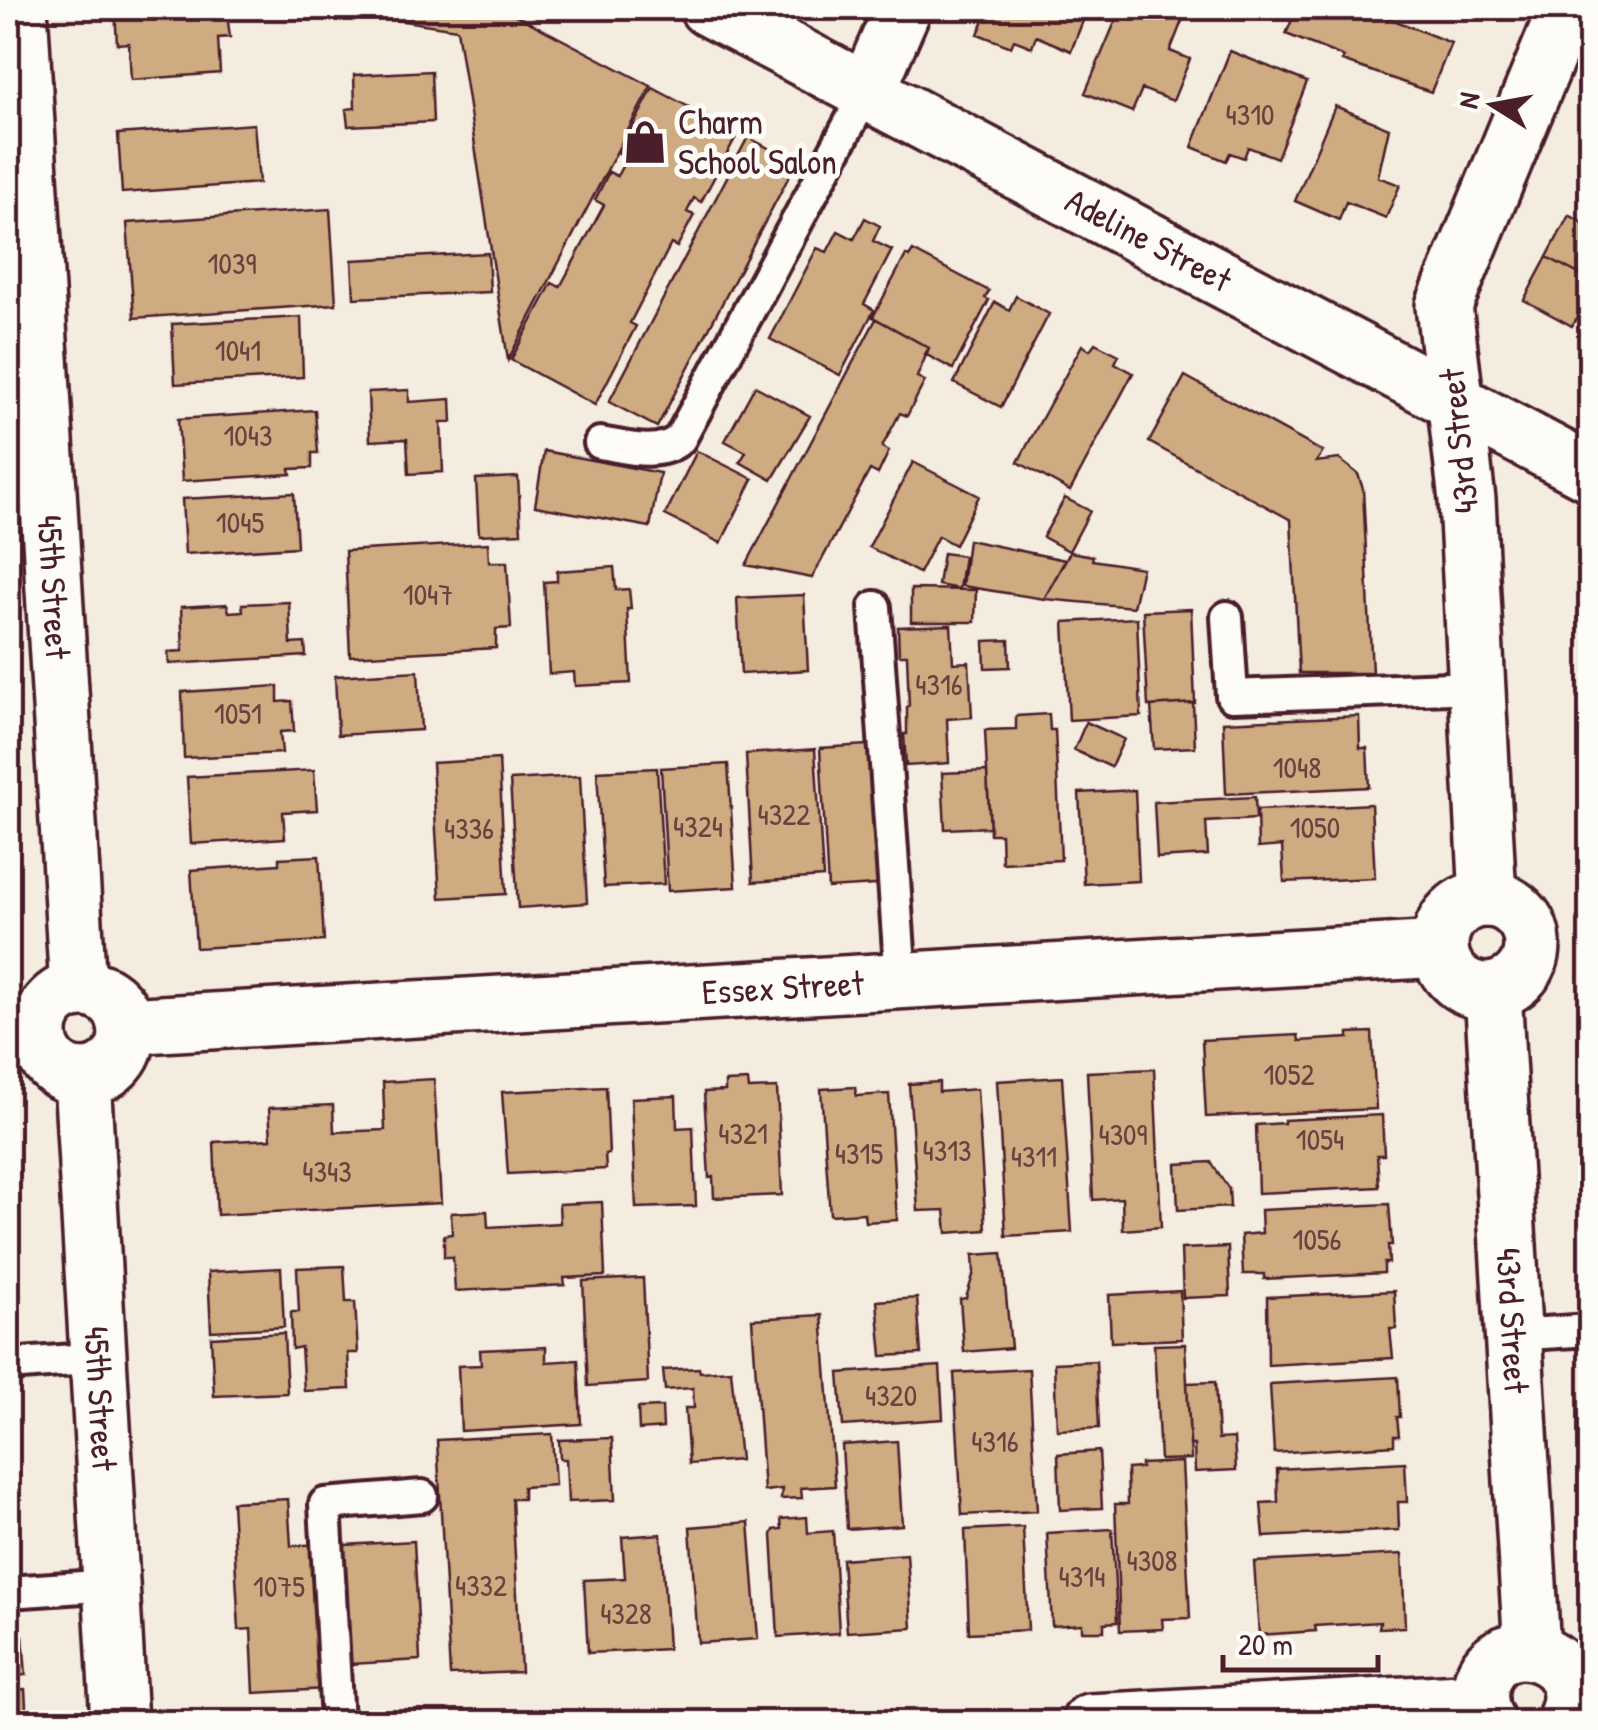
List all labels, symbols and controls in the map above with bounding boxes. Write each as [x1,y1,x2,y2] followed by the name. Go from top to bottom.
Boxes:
[1443,55,1543,155] north arrow
[1448,89,1489,111] text: N
[1225,94,1275,134] house number: 4310
[678,98,837,185] place label: Charm School Salon
[621,118,669,166] shop icon: Charm School Salon
[1058,177,1241,303] street label: Adeline Street
[208,243,256,283] house number: 1039
[215,330,261,370] house number: 1041
[1427,365,1489,516] street label: 43rd Street
[223,415,273,455] house number: 1043
[216,502,264,542] house number: 1045
[27,513,82,661] street label: 45th Street
[403,574,453,614] house number: 1047
[915,664,963,704] house number: 4316
[214,693,262,733] house number: 1051
[1273,747,1321,787] house number: 1048
[758,794,810,834] house number: 4322
[673,806,723,846] house number: 4324
[1290,807,1340,847] house number: 1050
[444,808,494,848] house number: 4336
[701,959,866,1015] street label: Essex Street
[1263,1054,1315,1094] house number: 1052
[718,1113,768,1153] house number: 4321
[1098,1114,1148,1154] house number: 4309
[1296,1119,1344,1159] house number: 1054
[922,1130,972,1170] house number: 4313
[835,1133,883,1173] house number: 4315
[1011,1136,1057,1176] house number: 4311
[302,1151,352,1191] house number: 4343
[1293,1219,1342,1259] house number: 1056
[1485,1246,1541,1395] street label: 43rd Street
[73,1325,129,1473] street label: 45th Street
[865,1375,917,1415] house number: 4320
[971,1421,1019,1461] house number: 4316
[1126,1540,1178,1580] house number: 4308
[1059,1556,1105,1596] house number: 4314
[455,1565,507,1605] house number: 4332
[253,1566,305,1606] house number: 1075
[600,1593,652,1633] house number: 4328
[1223,1610,1378,1672] scale bar
[1238,1624,1293,1664] text: 20 m

